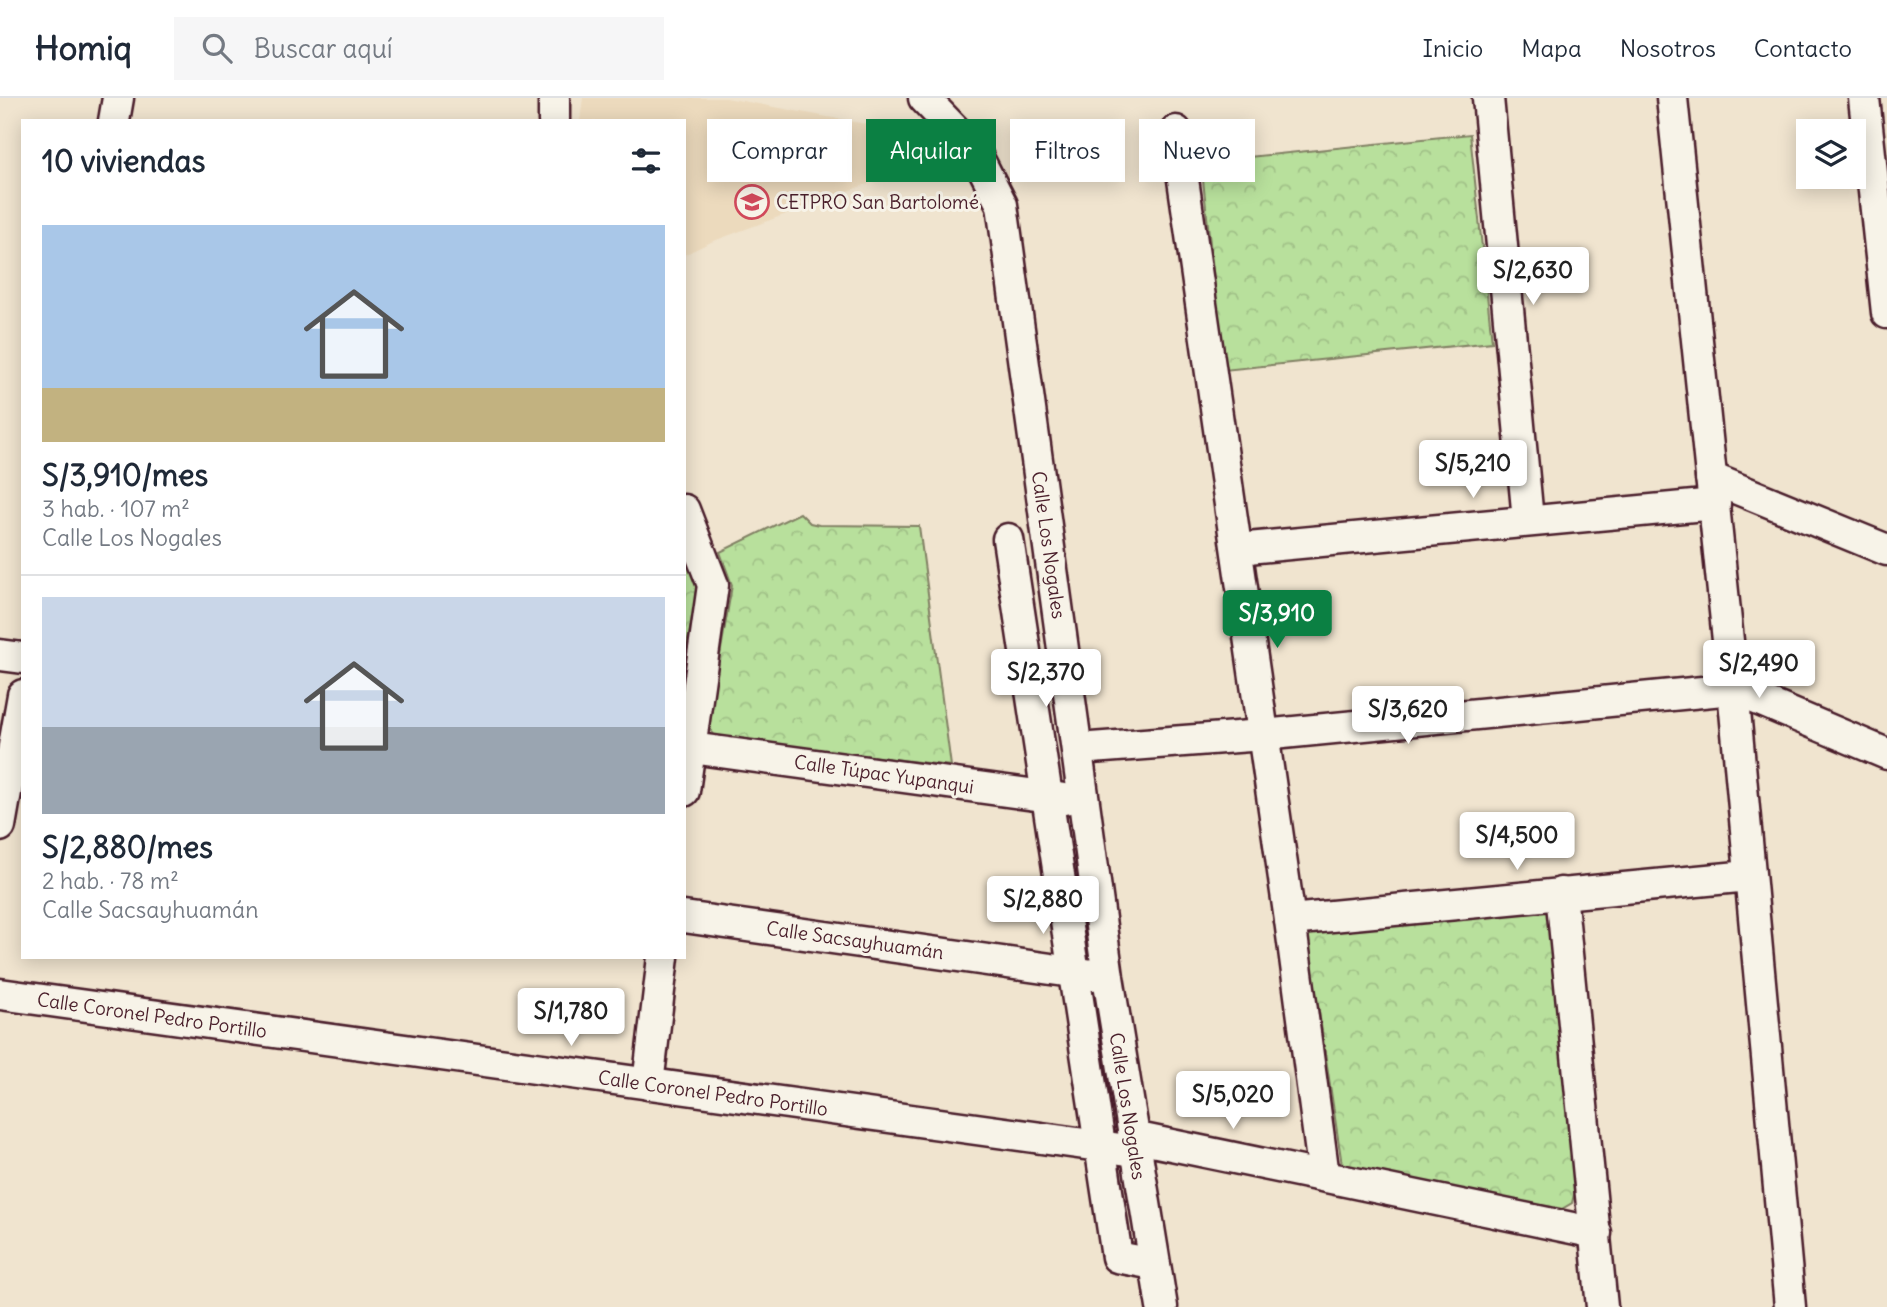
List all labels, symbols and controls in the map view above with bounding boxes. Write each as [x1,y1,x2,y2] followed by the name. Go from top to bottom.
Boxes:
[174,17,664,80] search box
[35,27,132,69] text: Homiq
[198,29,236,67] icon: search
[254,32,393,65] text: Buscar aquí
[1423,33,1483,63] text: Inicio
[1521,33,1582,63] text: Mapa
[1620,33,1716,63] text: Nosotros
[1754,33,1852,63] text: Contacto
[707,119,852,182] chip: Comprar
[866,119,996,182] chip: Alquilar
[1010,119,1125,182] chip: Filtros
[1139,119,1255,182] chip: Nuevo
[1796,119,1866,189] map controls
[1796,119,1866,189] button: layers
[42,142,205,180] text: 10 viviendas
[627,142,665,180] icon: filters
[733,183,771,221] school or university icon: CETPRO San Bartolomé
[776,190,979,214] place label: CETPRO San Bartolomé
[1468,248,1598,307] pin: S/2,630
[1493,255,1573,284] text: S/2,630
[291,271,417,397] icon: home
[1408,440,1538,500] pin: S/5,210
[1435,448,1511,477] text: S/5,210
[42,456,208,494] text: S/3,910/mes
[1027,470,1071,620] street label: Calle Los Nogales
[42,494,190,523] text: 3 hab. · 107 m²
[42,523,222,552] text: Calle Los Nogales
[1212,590,1342,650] pin: S/3,910
[1239,598,1315,627] text: S/3,910
[1694,640,1824,700] pin: S/2,490
[291,643,417,769] icon: home
[1719,648,1799,677] text: S/2,490
[981,650,1111,709] pin: S/2,370
[1007,657,1085,686] text: S/2,370
[1343,686,1473,746] pin: S/3,620
[1368,694,1448,723] text: S/3,620
[793,750,975,798] street label: Calle Túpac Yupanqui
[1452,812,1582,872] pin: S/4,500
[1476,820,1558,849] text: S/4,500
[42,828,213,866] text: S/2,880/mes
[42,866,179,895] text: 2 hab. · 78 m²
[978,876,1108,936] pin: S/2,880
[1003,884,1083,913] text: S/2,880
[42,895,258,924] text: Calle Sacsayhuamán
[765,916,945,964] street label: Calle Sacsayhuamán
[35,987,269,1043] street label: Calle Coronel Pedro Portillo
[506,988,636,1048] pin: S/1,780
[534,996,608,1025] text: S/1,780
[1105,1031,1151,1181] street label: Calle Los Nogales
[596,1065,830,1121] street label: Calle Coronel Pedro Portillo
[1168,1072,1298,1131] pin: S/5,020
[1192,1079,1274,1108] text: S/5,020

